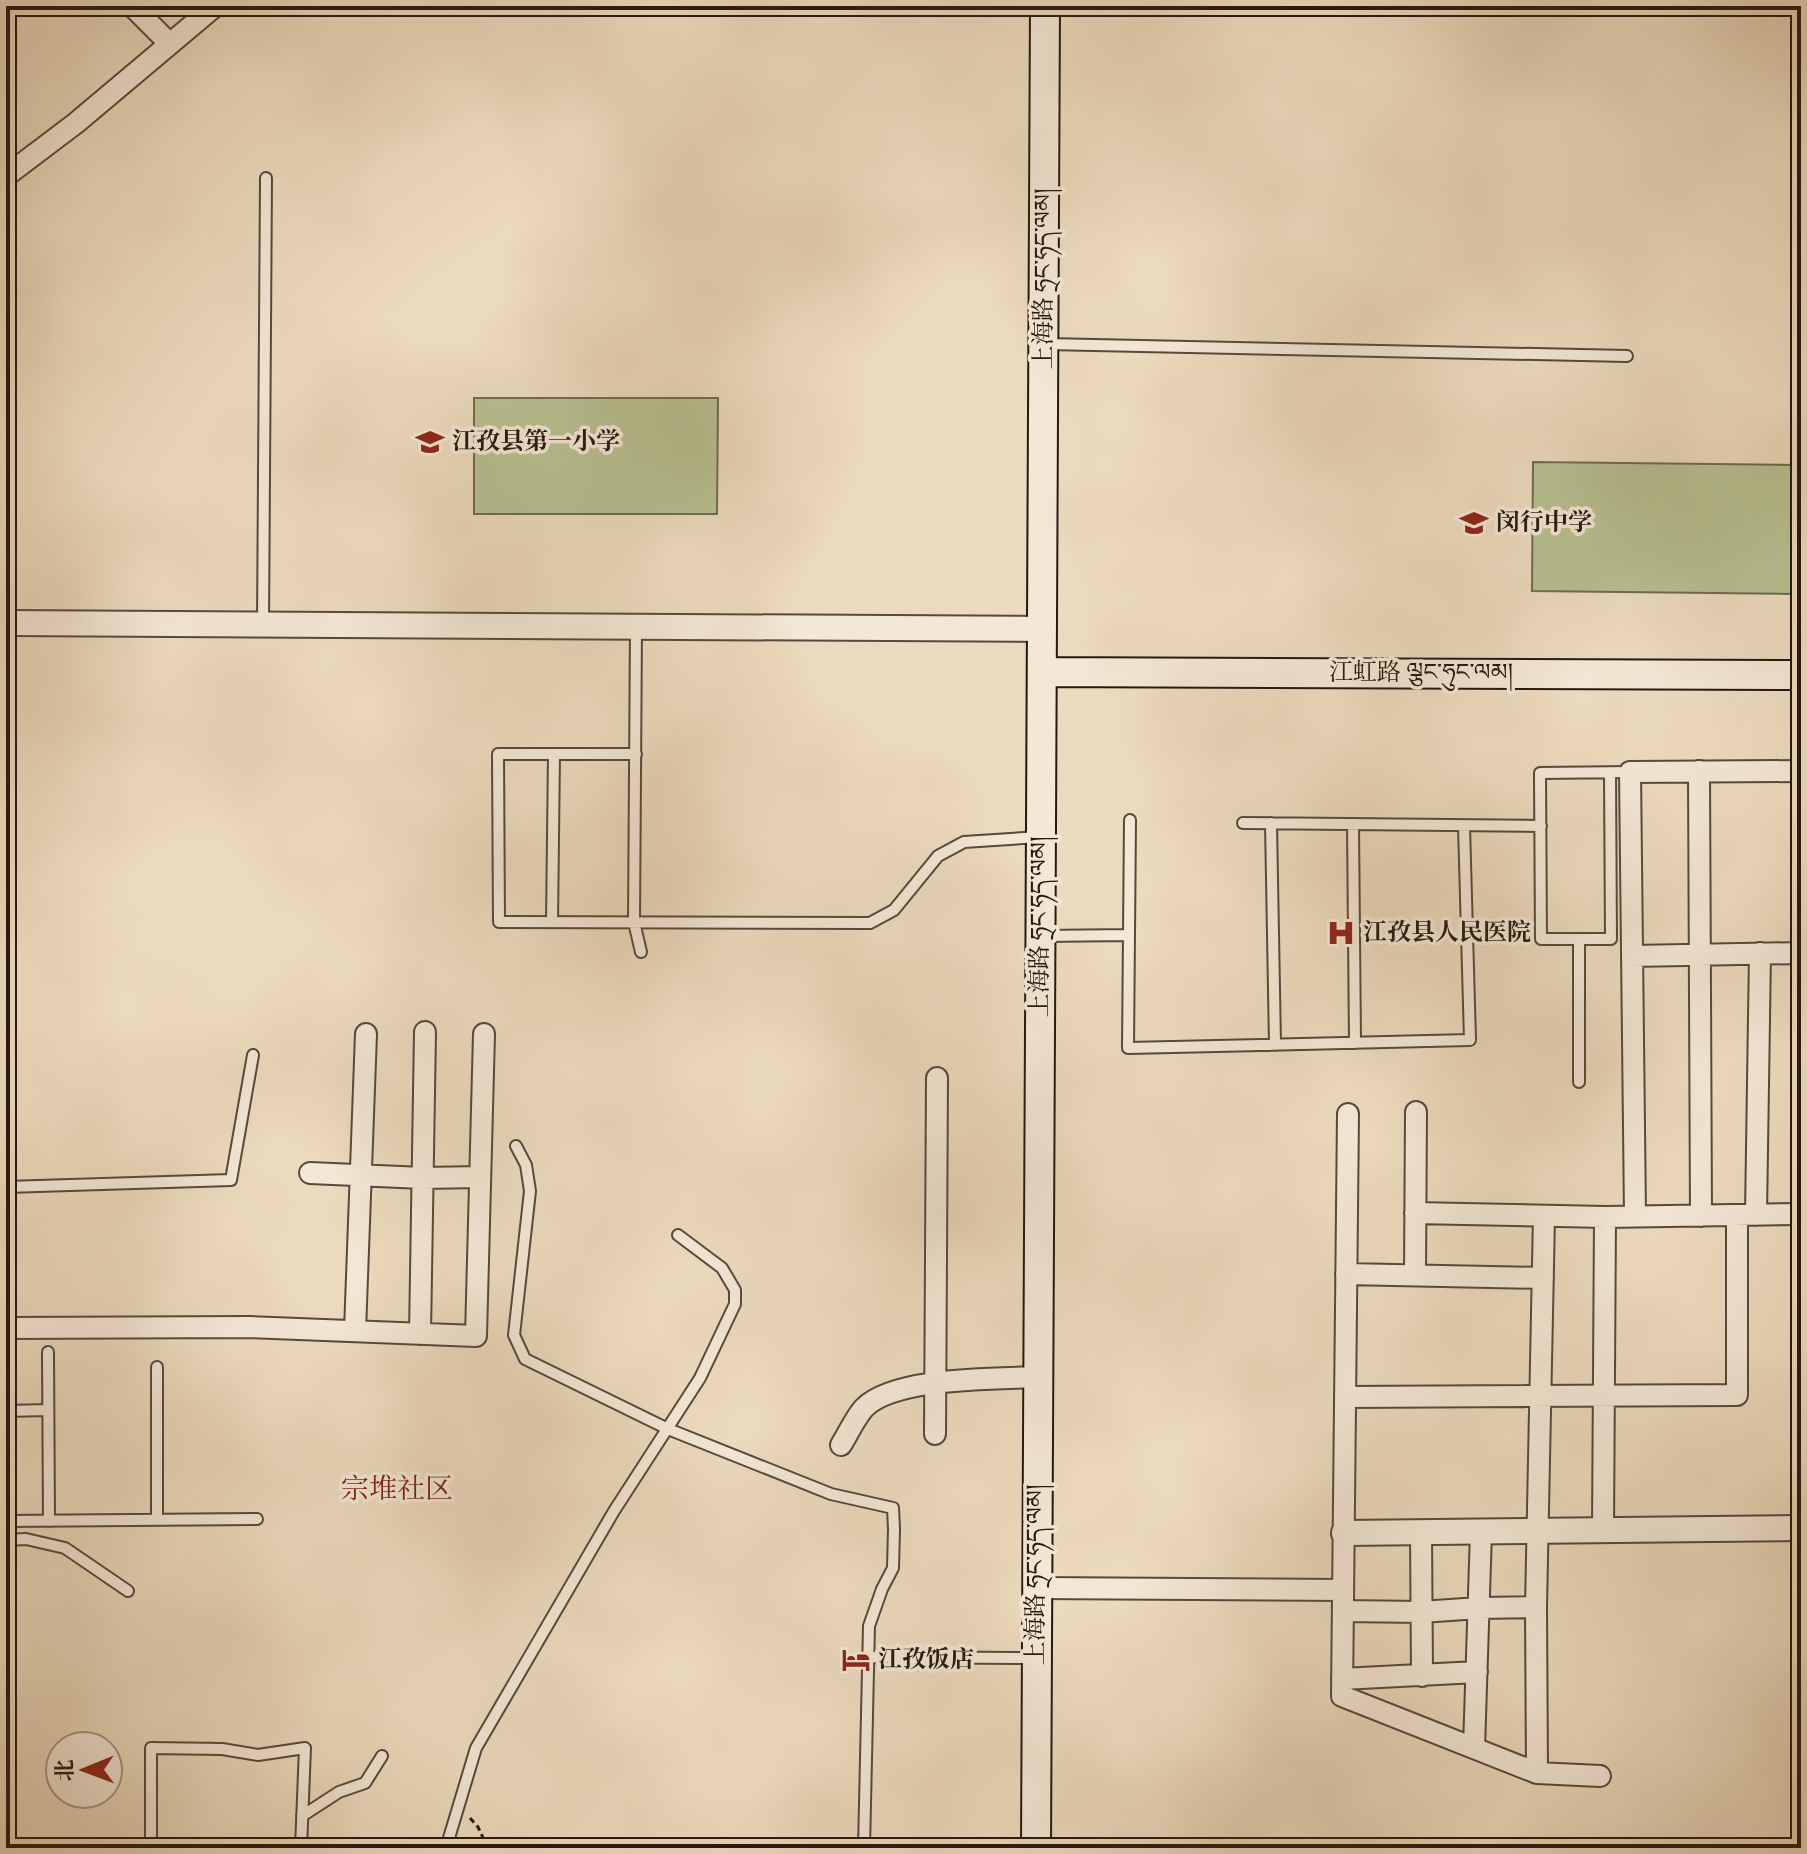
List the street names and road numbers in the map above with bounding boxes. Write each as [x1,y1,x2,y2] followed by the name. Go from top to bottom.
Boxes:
[1029,189,1063,369] street label: 上海路 ཧྲང་ཧད་ལམ།
[1329,658,1513,692] street label: 江虹路 ལྕང་ཧུང་ལམ།
[1025,837,1059,1017] street label: 上海路 ཧྲང་ཧད་ལམ།
[1021,1485,1055,1665] street label: 上海路 ཧྲང་ཧད་ལམ།

